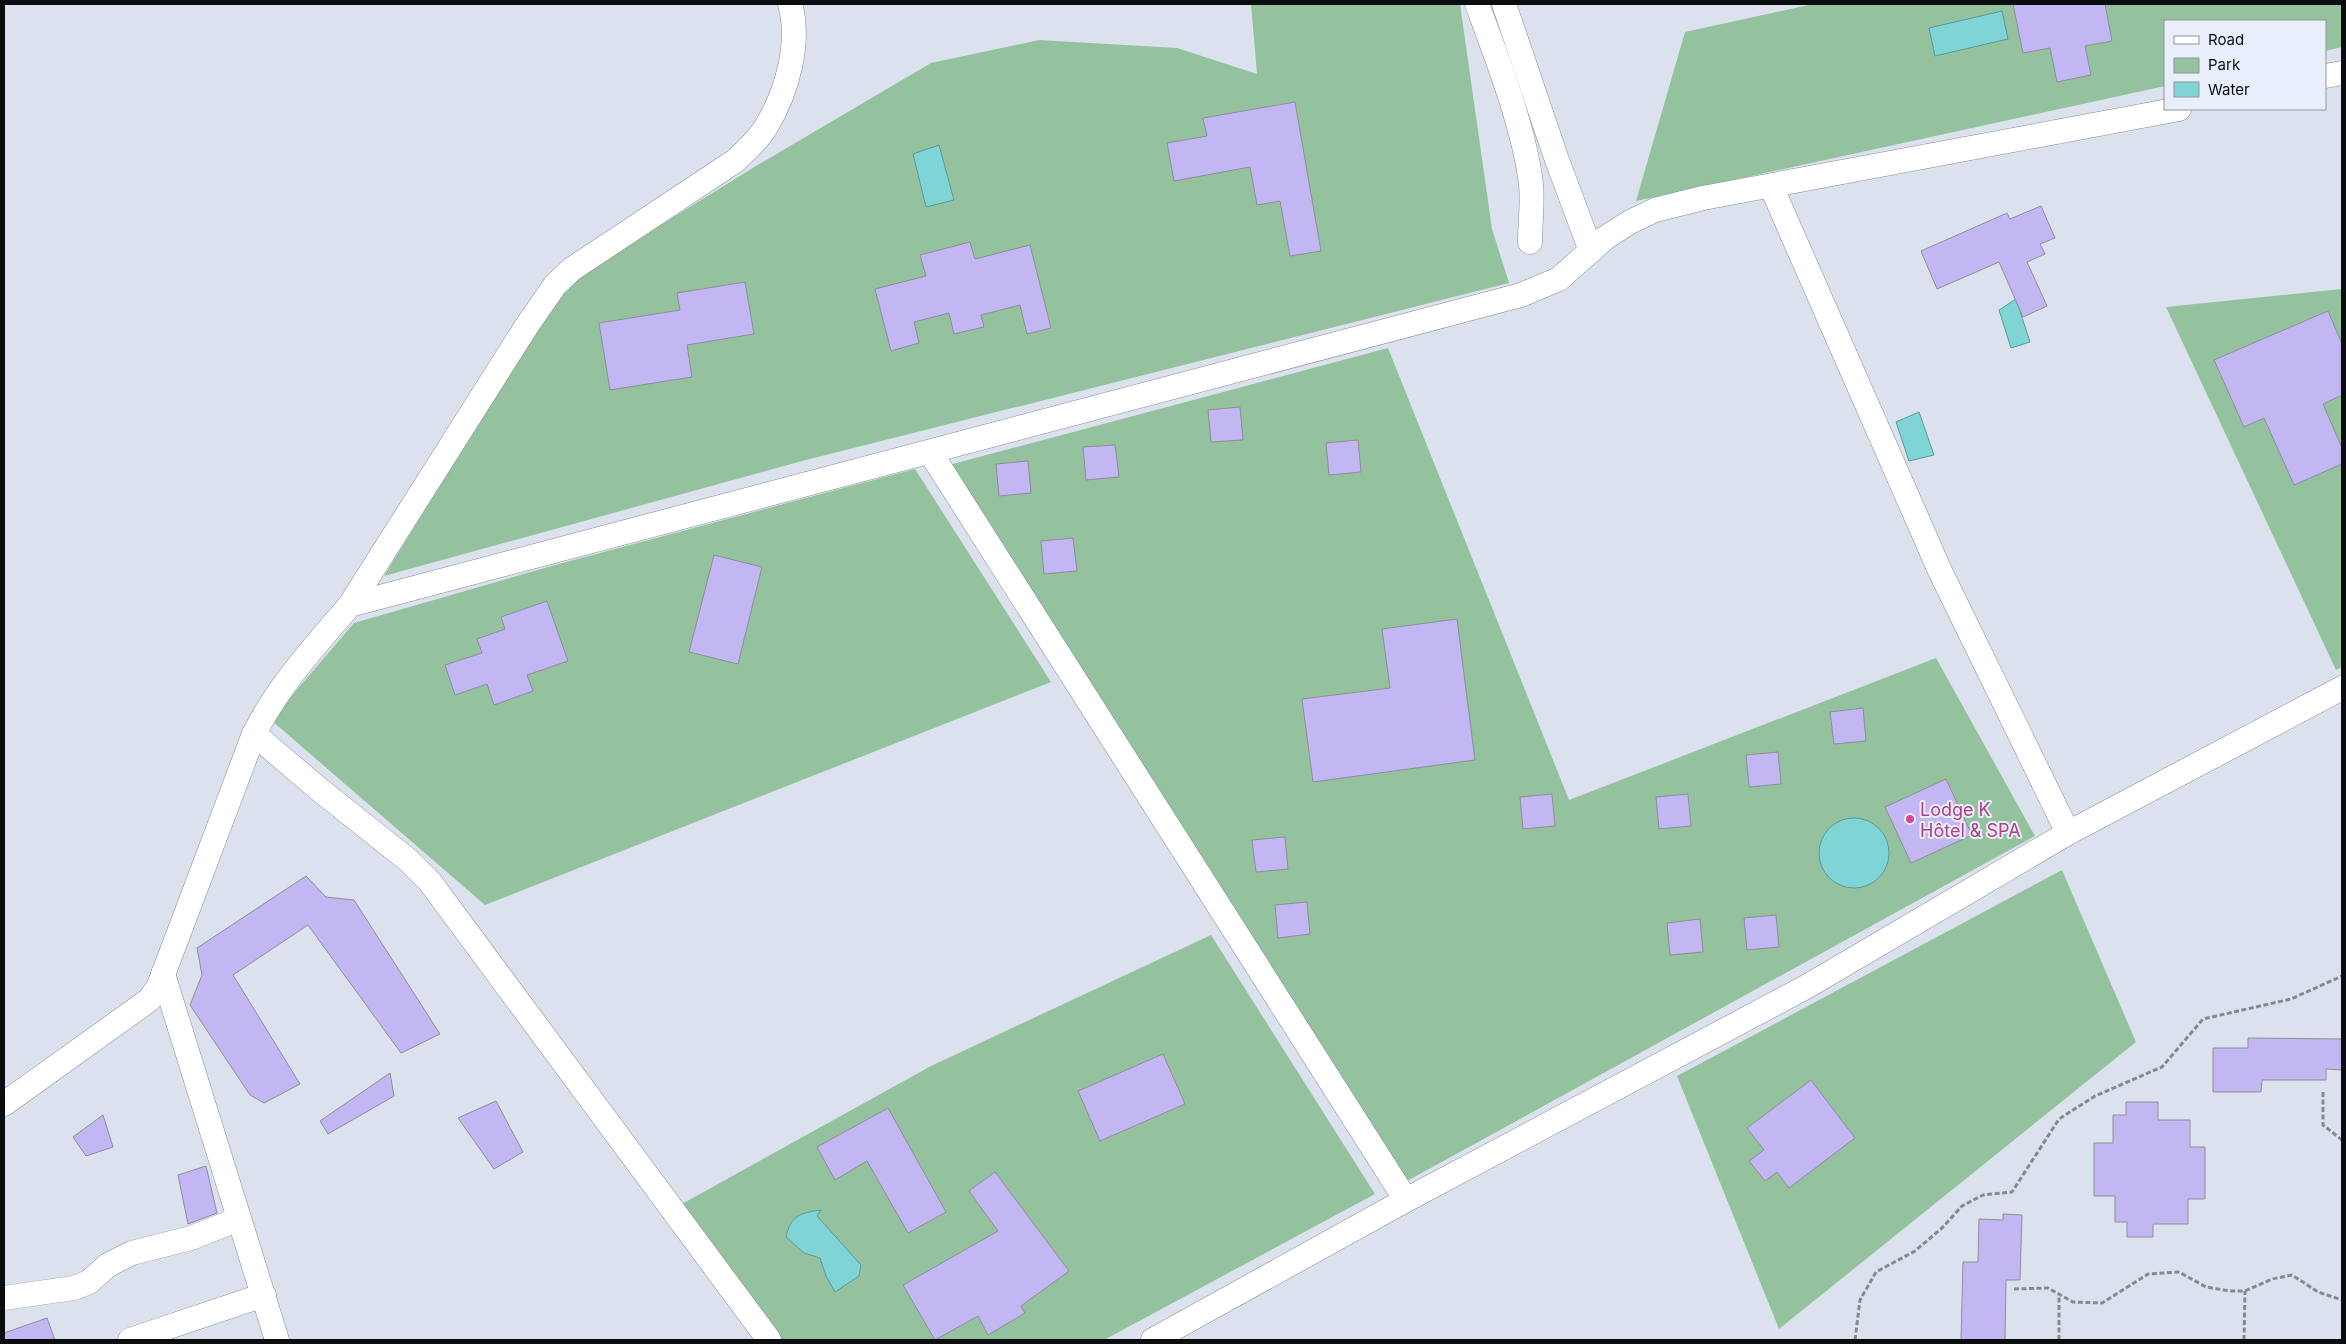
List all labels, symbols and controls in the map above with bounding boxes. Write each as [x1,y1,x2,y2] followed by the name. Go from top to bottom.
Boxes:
[2164,20,2326,110] legend
[2208,30,2244,49] text: Road
[2208,55,2241,74] text: Park
[2208,80,2250,99] text: Water
[1920,799,2021,841] place label: Lodge K Hôtel & SPA
[1904,813,1916,825] marker: Lodge K Hôtel & SPA

